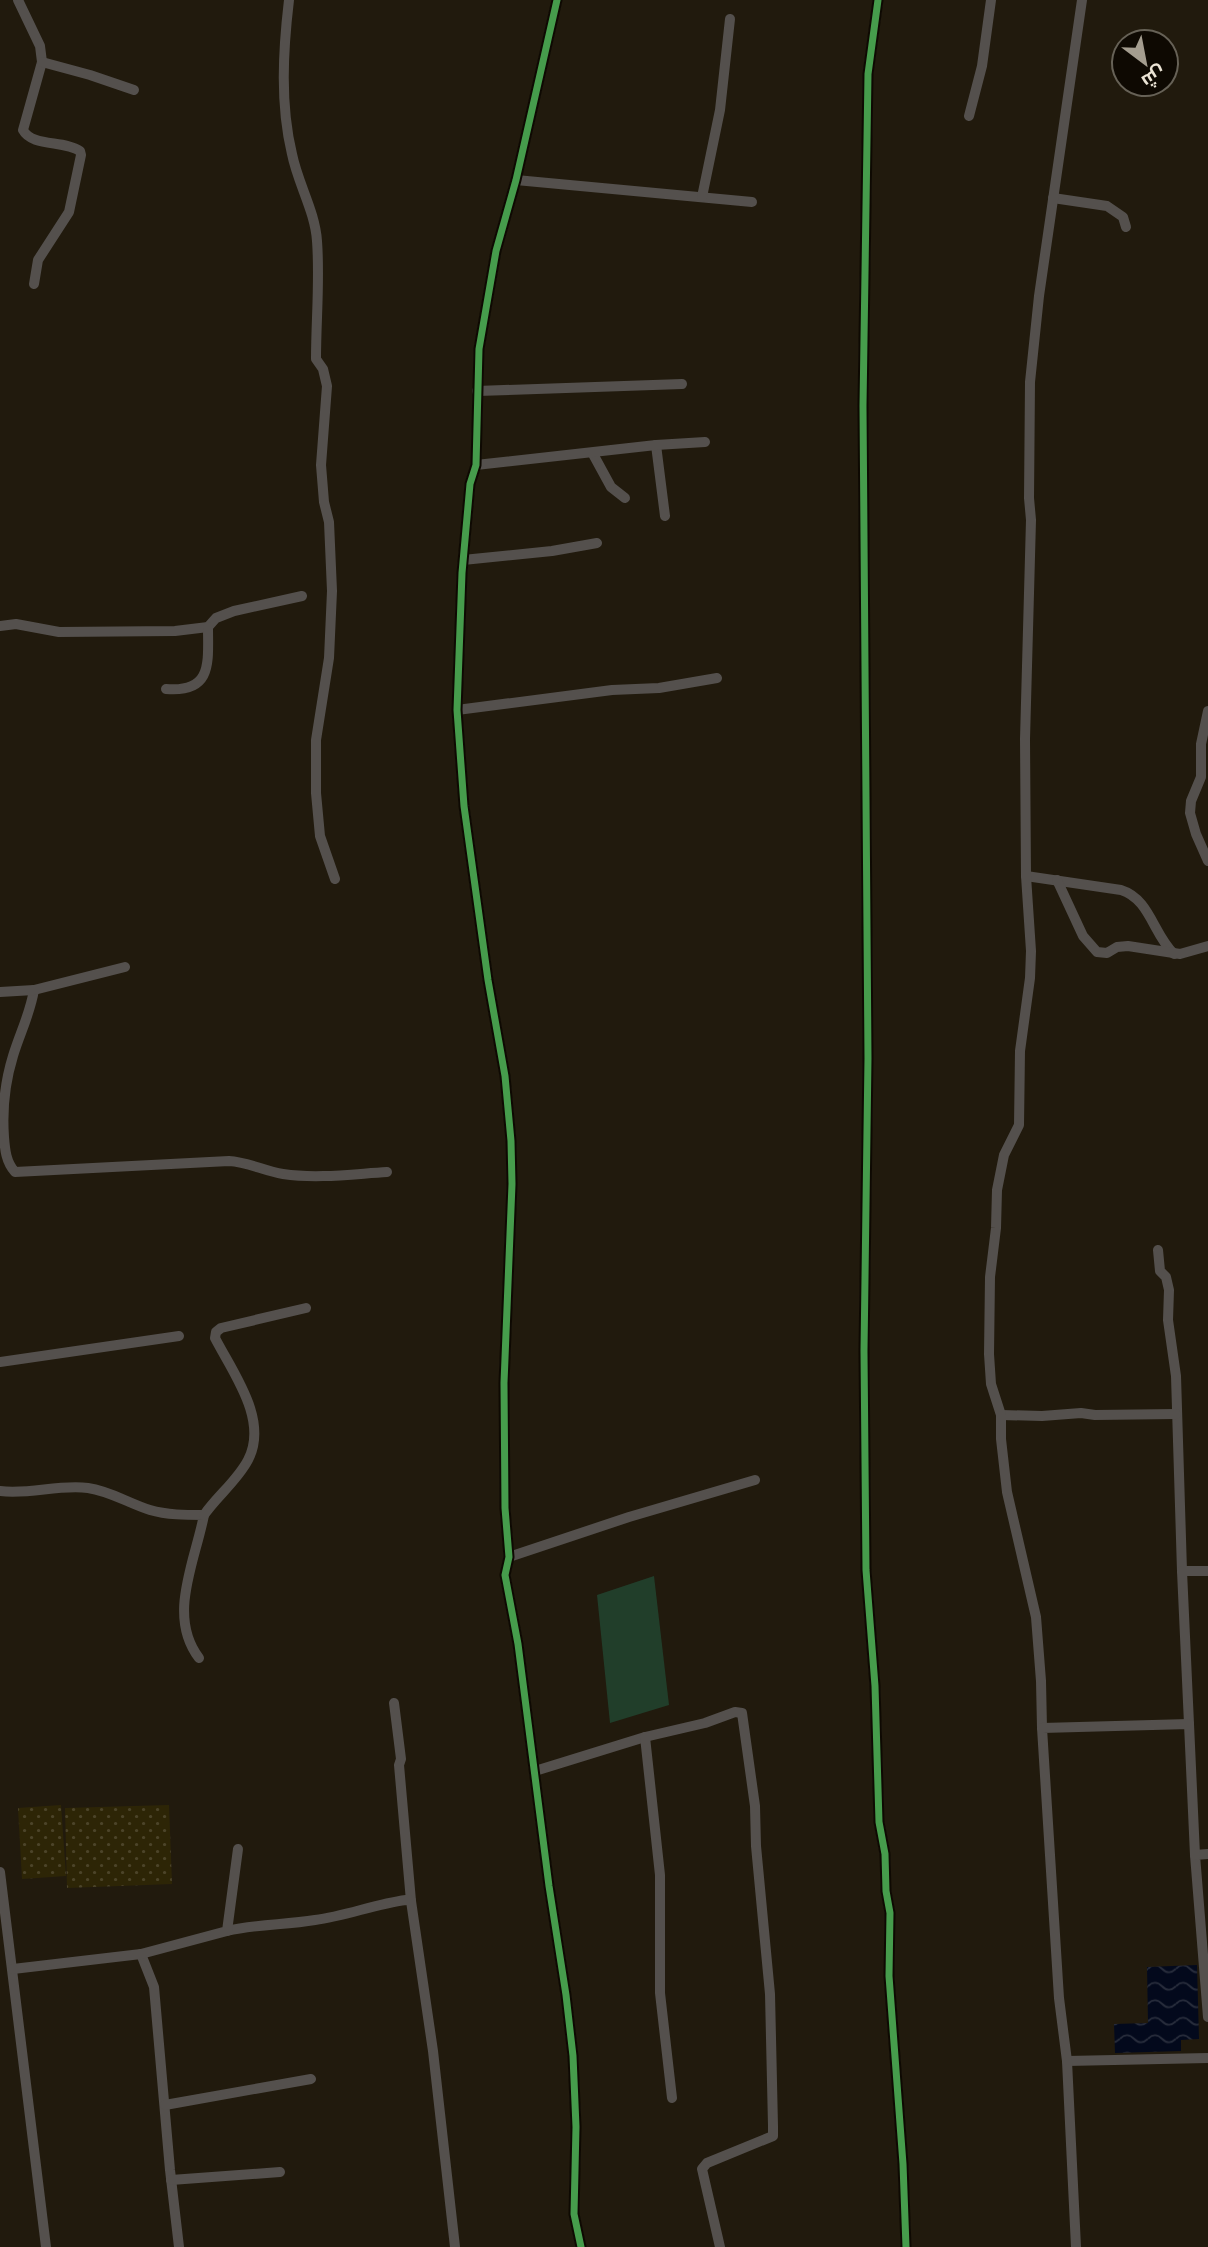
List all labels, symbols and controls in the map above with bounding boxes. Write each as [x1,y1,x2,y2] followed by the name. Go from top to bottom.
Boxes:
[1110,28,1180,98] north arrow
[1137,61,1171,94] text: ش

